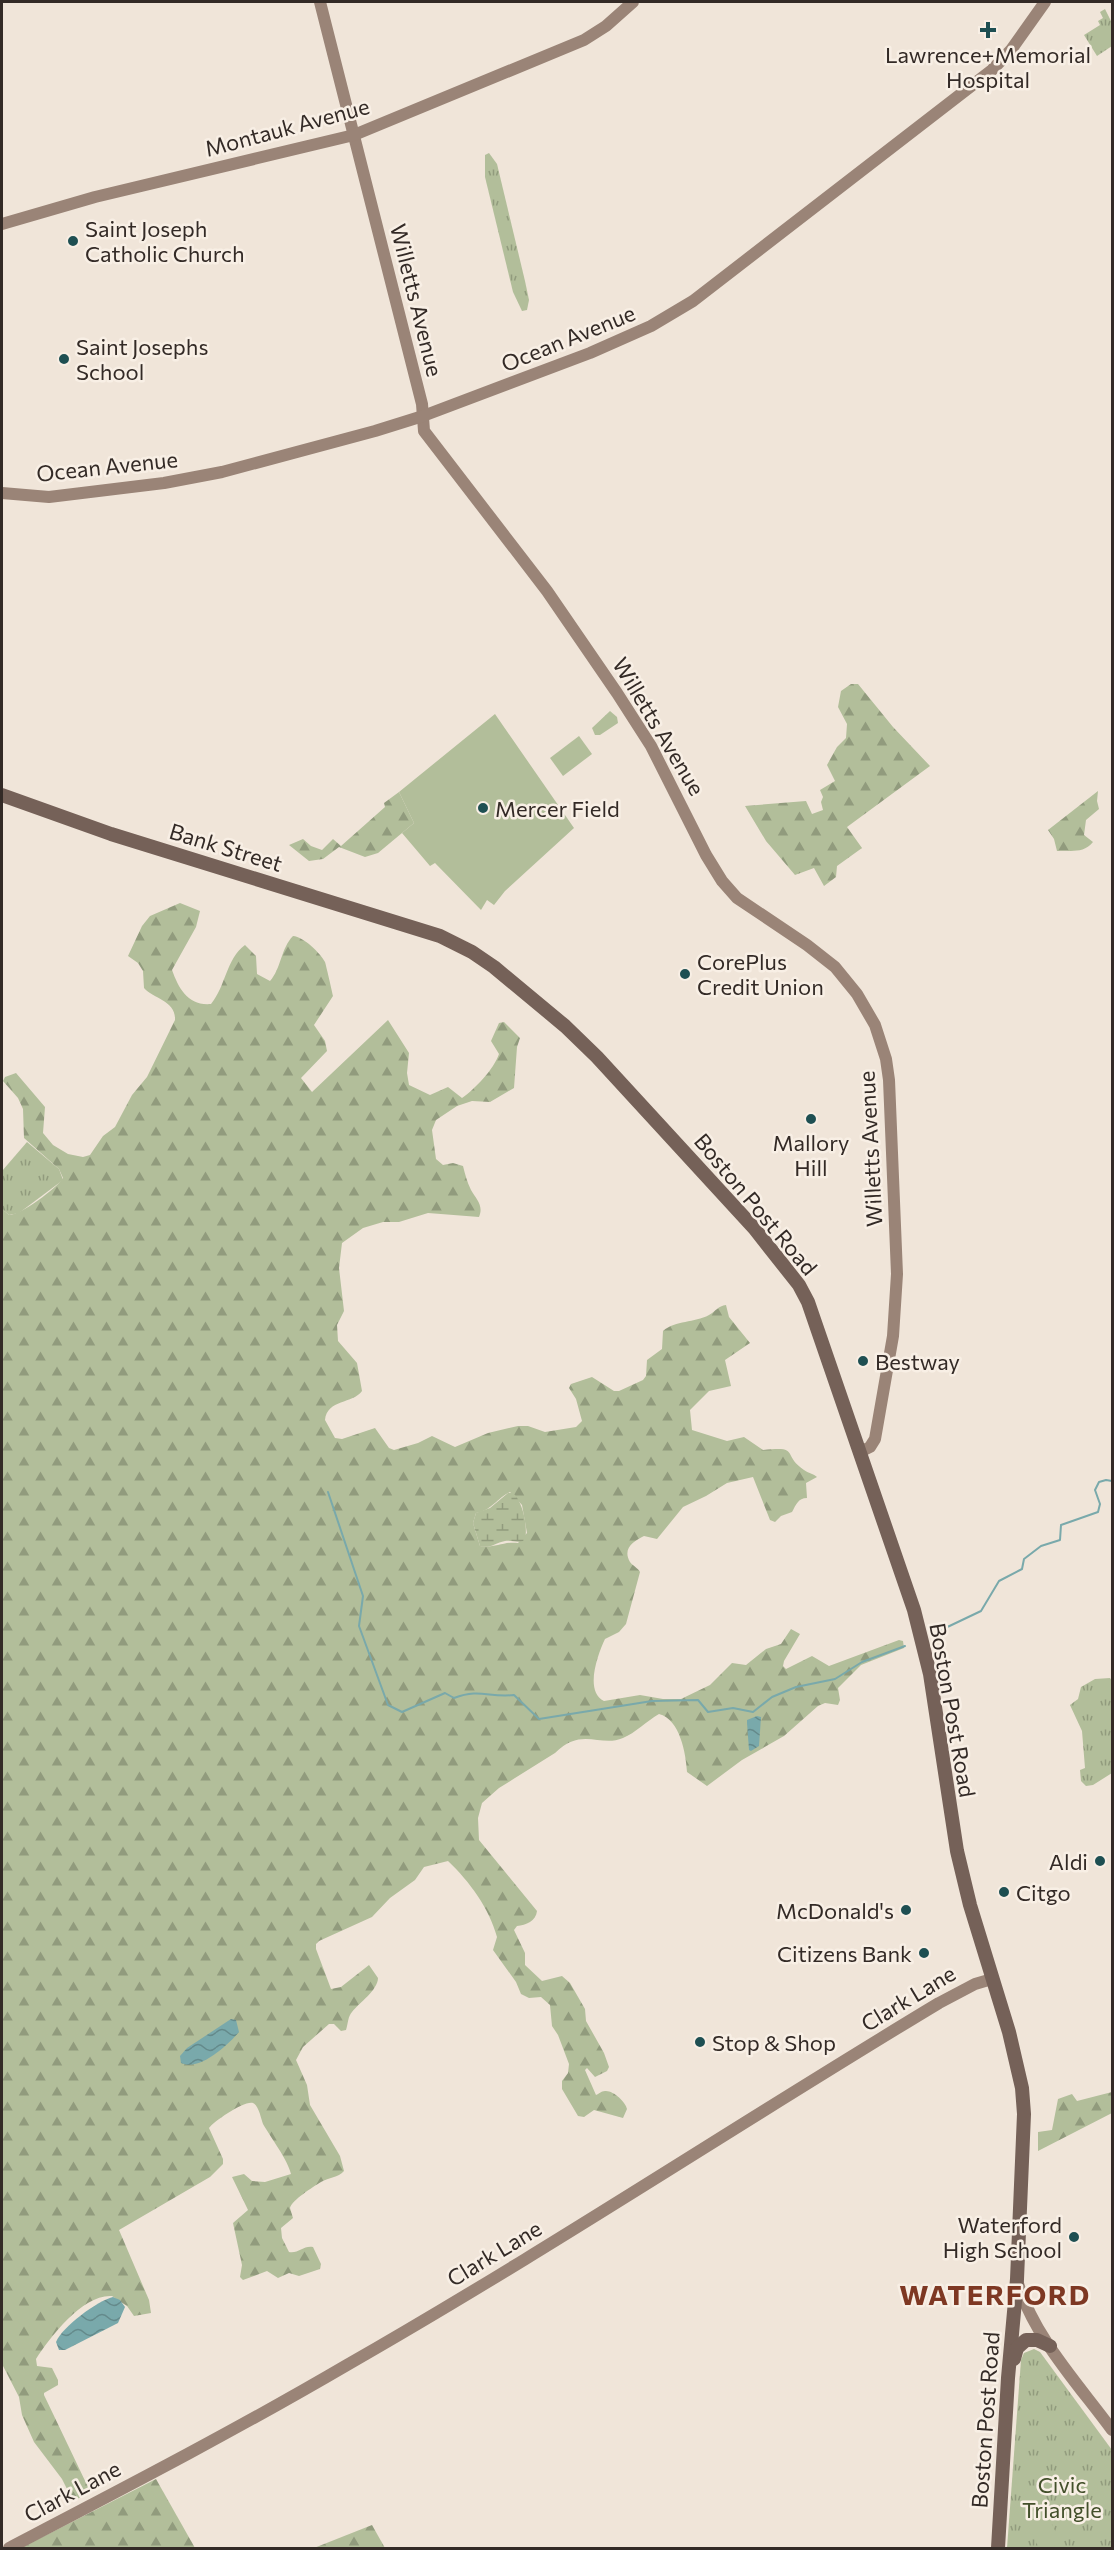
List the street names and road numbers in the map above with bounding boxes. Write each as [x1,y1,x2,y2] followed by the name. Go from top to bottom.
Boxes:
[202,92,372,162] street label: Montauk Avenue
[385,221,449,379] street label: Willetts Avenue
[497,299,639,377] street label: Ocean Avenue
[35,445,179,487] street label: Ocean Avenue
[607,652,711,800] street label: Willetts Avenue
[166,817,286,877] street label: Bank Street
[852,1070,888,1228] street label: Willetts Avenue
[689,1128,823,1280] street label: Boston Post Road
[924,1621,982,1799] street label: Boston Post Road
[856,1959,960,2037] street label: Clark Lane
[442,2214,546,2292] street label: Clark Lane
[965,2331,1005,2509] street label: Boston Post Road
[19,2454,125,2528] street label: Clark Lane

